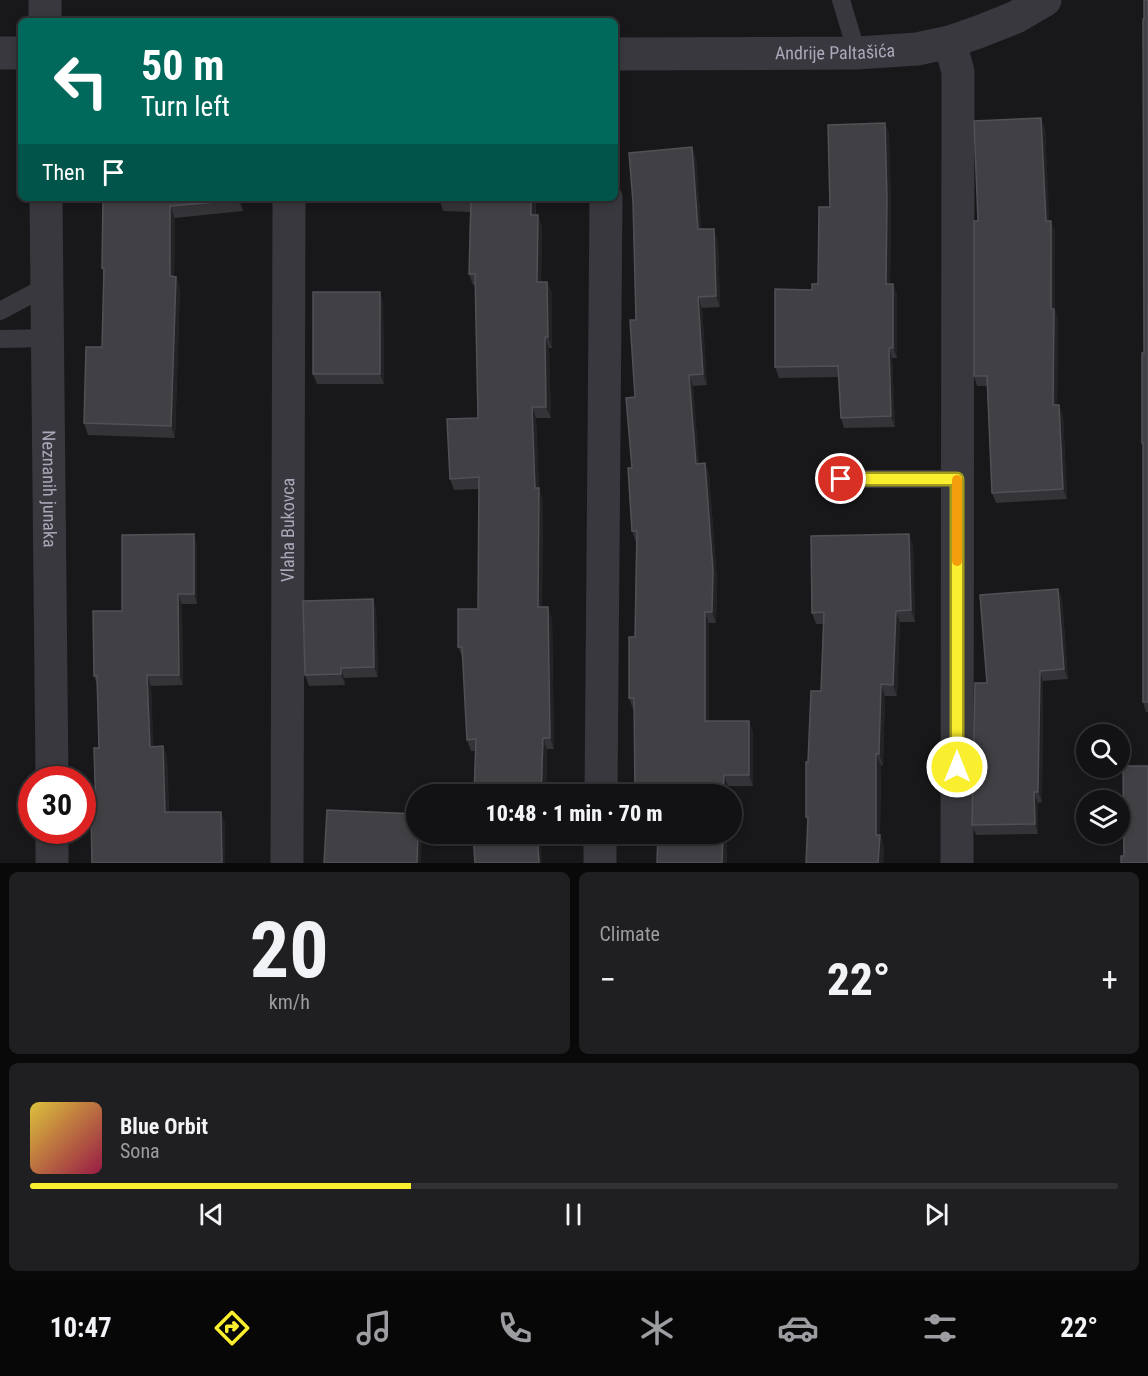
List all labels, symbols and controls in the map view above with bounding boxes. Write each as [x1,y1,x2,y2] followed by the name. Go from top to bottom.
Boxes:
[775,39,896,63] street label: Andrije Paltašića
[141,41,224,90] text: 50 m
[42,42,120,120] icon: left
[141,91,230,123] text: Turn left
[97,156,130,189] icon: arrive
[42,160,85,185] text: Then
[38,430,61,548] street label: Neznanih junaka
[815,453,866,504] pin
[824,462,857,495] icon: arrive
[277,478,298,582] street label: Vlaha Bukovca
[1076,724,1130,844] map controls
[1076,724,1130,778] button: search
[925,735,989,799] position arrow
[18,766,96,844] speed limit sign: 30
[1076,790,1130,844] button: layers
[486,801,662,826] text: 10:48 · 1 min · 70 m
[250,905,329,996] text: 20
[600,922,660,946] text: Climate
[827,953,891,1006] text: 22°
[600,960,616,999] text: −
[1102,960,1118,999] text: +
[269,990,310,1014] text: km/h
[120,1114,208,1139] text: Blue Orbit
[120,1139,160,1163] text: Sona
[195,1198,228,1231] icon: previous
[557,1198,590,1231] icon: pause
[920,1198,953,1231] icon: next
[211,1307,253,1349] icon: directions
[353,1307,395,1349] icon: music
[494,1307,536,1349] icon: phone
[636,1307,678,1349] icon: climate
[777,1307,819,1349] icon: car
[919,1307,961,1349] icon: filters
[50,1312,112,1344] text: 10:47
[1060,1312,1098,1344] text: 22°

